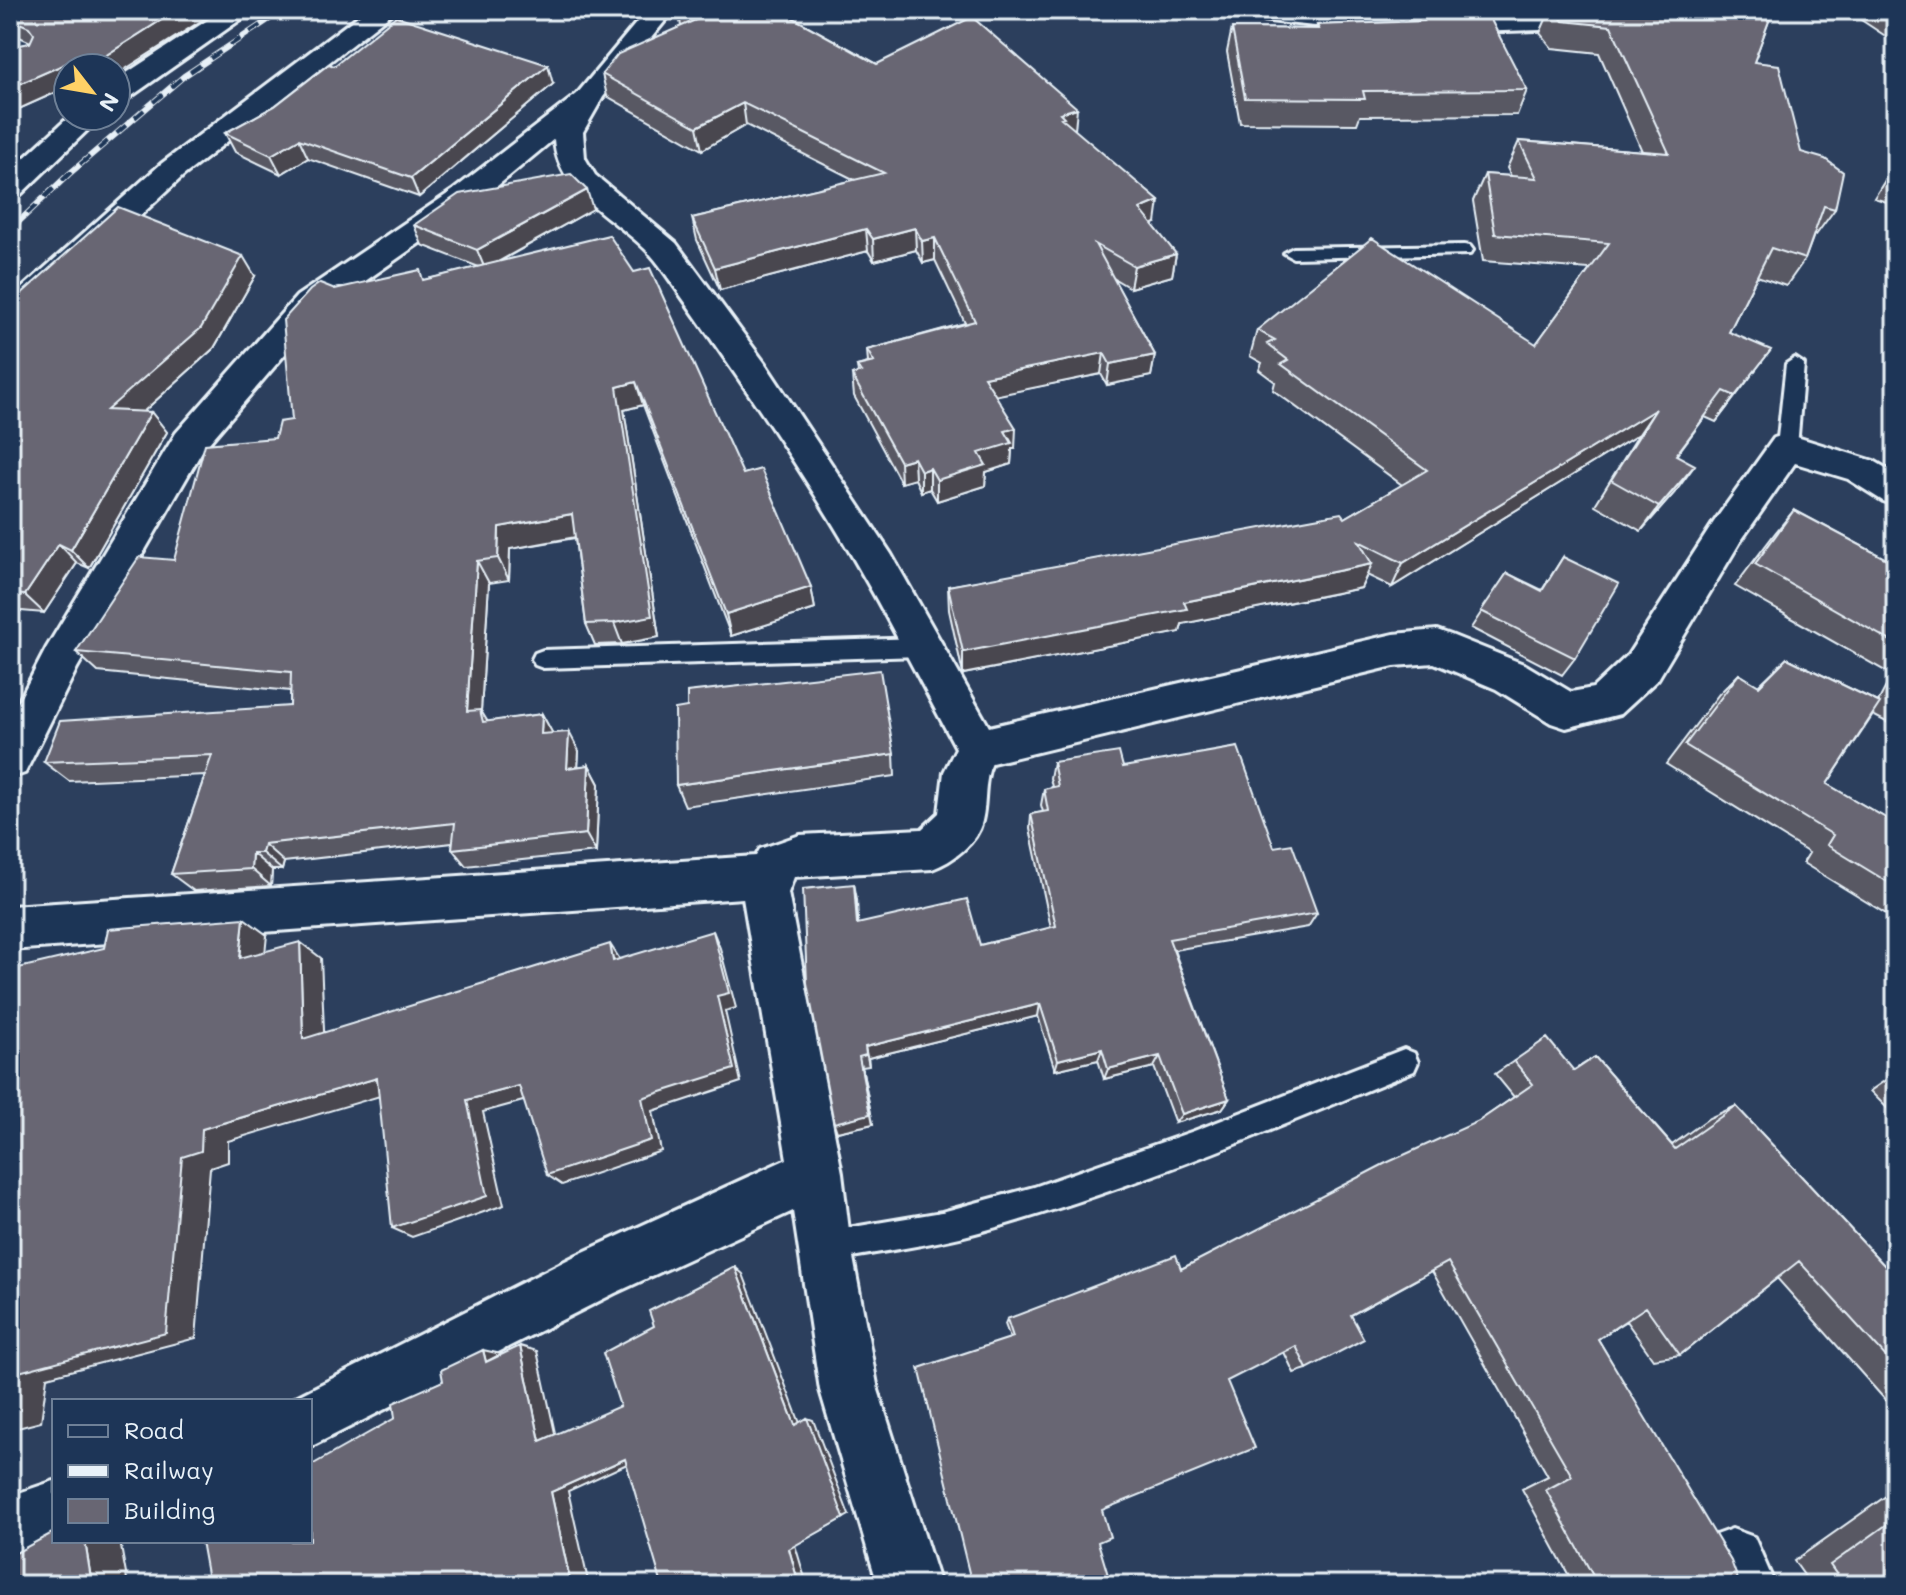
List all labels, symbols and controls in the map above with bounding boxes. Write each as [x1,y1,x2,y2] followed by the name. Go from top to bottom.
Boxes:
[52,52,132,132] north arrow
[93,88,126,117] text: N
[52,1399,312,1543] legend
[124,1414,184,1445] text: Road
[124,1454,214,1485] text: Railway
[124,1494,215,1525] text: Building

